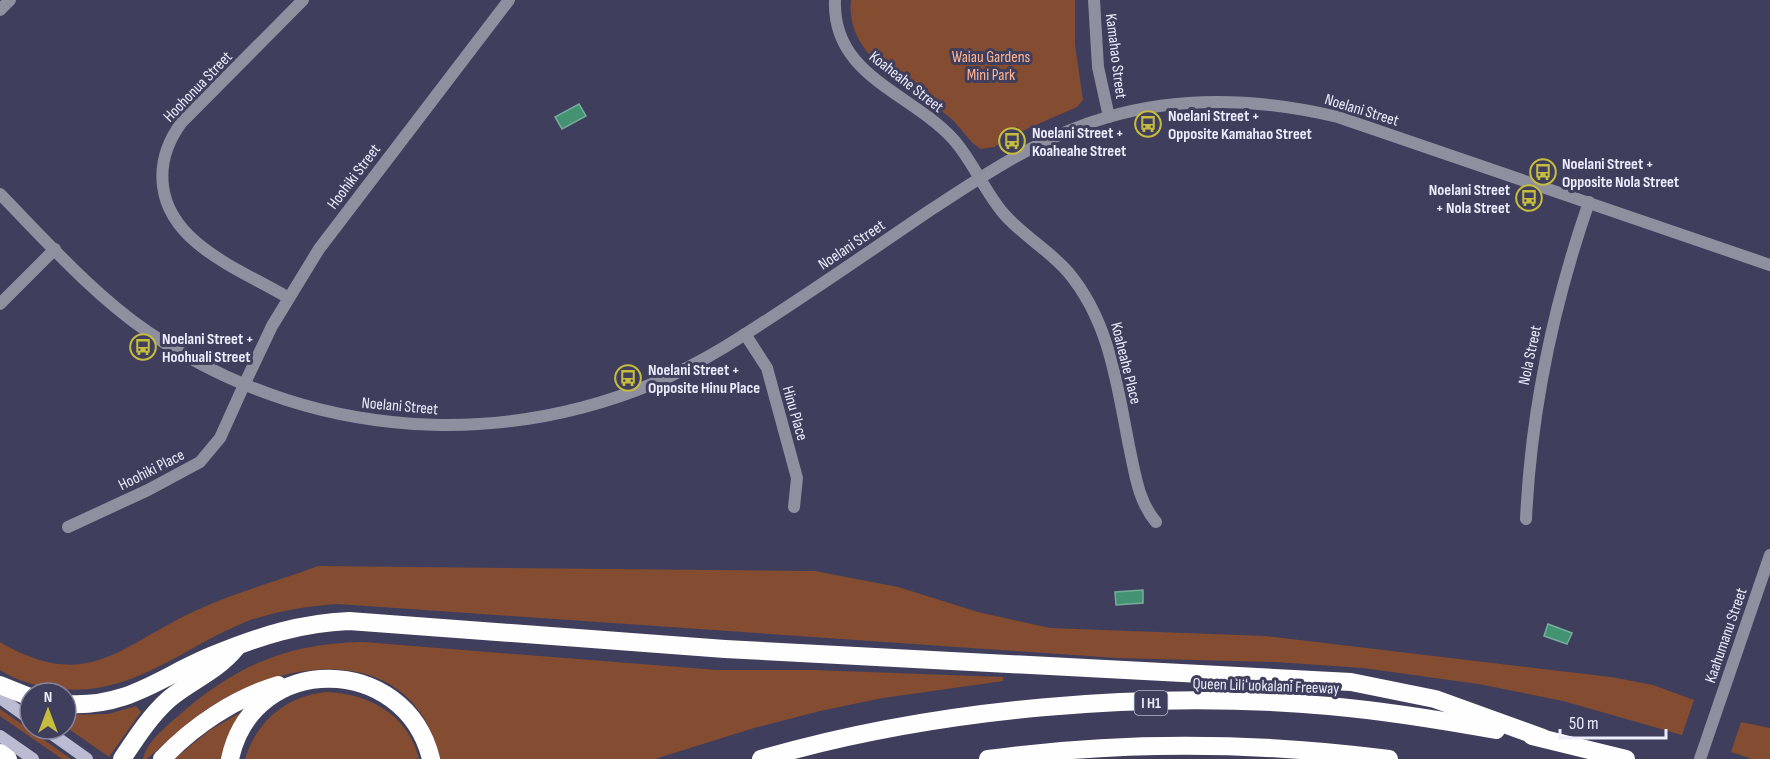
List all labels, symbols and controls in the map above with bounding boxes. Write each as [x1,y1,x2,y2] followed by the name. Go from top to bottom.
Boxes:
[1101,12,1130,100] street label: Kamahao Street
[865,47,947,117] street label: Koaheahe Street
[160,48,237,126] street label: Hoohonua Street
[952,48,1031,85] park label: Waiau Gardens Mini Park
[1322,90,1401,131] street label: Noelani Street
[1168,107,1312,144] place label: Noelani Street + Opposite Kamahao Street
[1133,109,1163,139] bus stop icon: Noelani Street + Opposite Kamahao Street
[1032,124,1126,161] place label: Noelani Street + Koaheahe Street
[997,126,1027,156] bus stop icon: Noelani Street + Koaheahe Street
[324,140,385,213] street label: Hoohiki Street
[1562,155,1679,192] place label: Noelani Street + Opposite Nola Street
[1528,157,1558,187] bus stop icon: Noelani Street + Opposite Nola Street
[1429,181,1510,218] place label: Noelani Street + Nola Street
[1514,183,1544,213] bus stop icon: Noelani Street + Nola Street
[815,216,889,275] street label: Noelani Street
[1106,320,1145,406] street label: Koaheahe Place
[1515,324,1546,387] street label: Nola Street
[162,330,254,367] place label: Noelani Street + Hoohuali Street
[128,332,158,362] bus stop icon: Noelani Street + Hoohuali Street
[648,361,760,398] place label: Noelani Street + Opposite Hinu Place
[613,363,643,393] bus stop icon: Noelani Street + Opposite Hinu Place
[778,384,811,443] street label: Hinu Place
[361,394,439,419] street label: Noelani Street
[116,446,188,495] street label: Hoohiki Place
[1701,585,1752,686] street label: Kaahumanu Street
[1192,674,1340,699] street label: Queen Liliʻuokalani Freeway
[18,681,78,741] north arrow
[44,688,52,707] text: N
[1134,691,1168,715] road number: I H1
[1560,702,1666,740] scale bar
[1569,713,1599,734] text: 50 m

